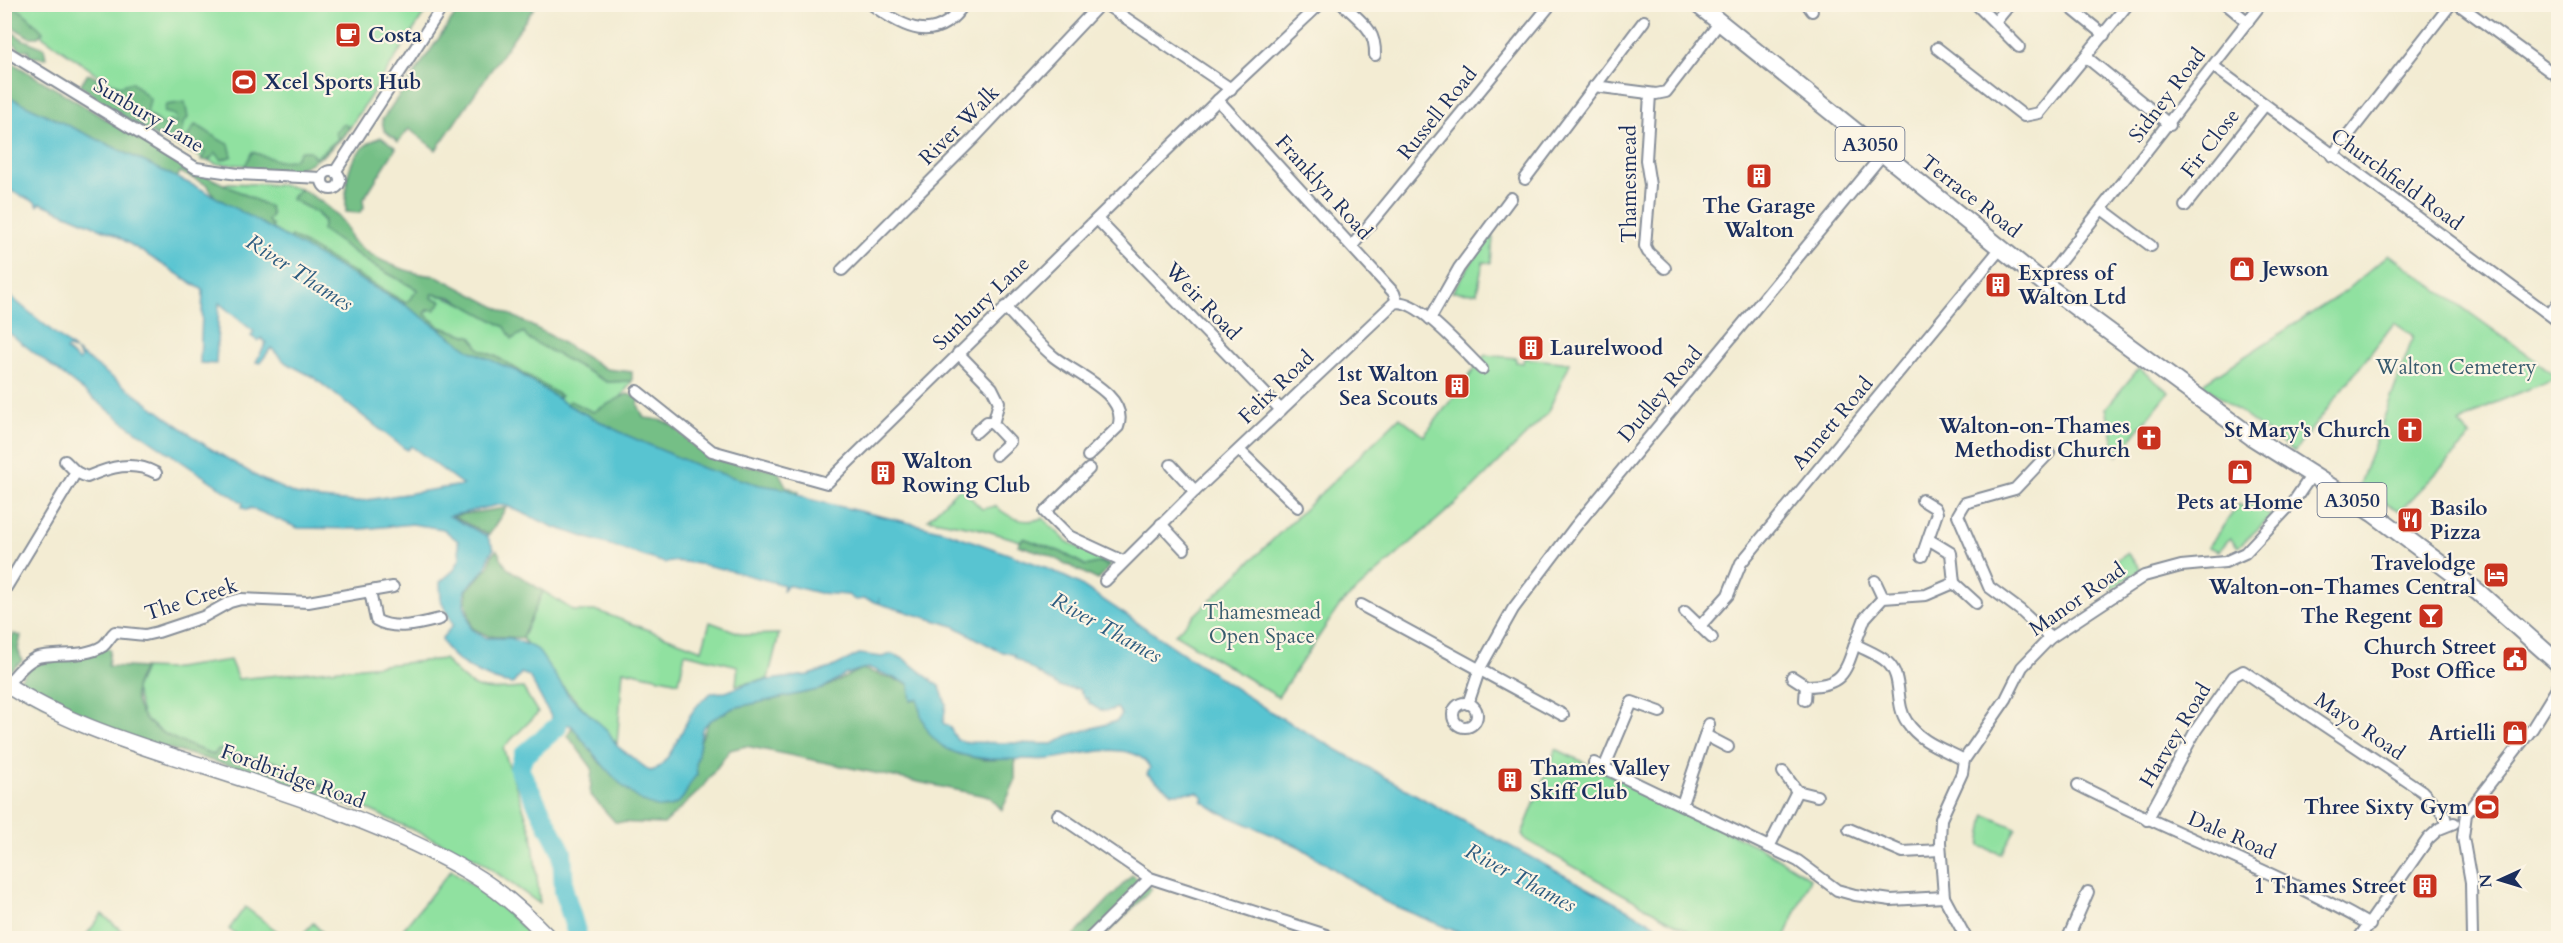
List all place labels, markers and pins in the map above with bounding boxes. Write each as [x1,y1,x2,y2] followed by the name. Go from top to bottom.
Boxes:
[333,20,363,50] cafe icon: Costa
[368,21,423,50] place label: Costa
[229,67,259,97] sports icon: Xcel Sports Hub
[264,68,421,97] place label: Xcel Sports Hub
[1744,161,1774,191] building icon: The Garage Walton
[1702,192,1816,245] place label: The Garage Walton
[2227,254,2257,284] shop icon: Jewson
[2259,255,2329,284] place label: Jewson
[2017,259,2127,312] place label: Express of Walton Ltd
[1983,270,2013,300] building icon: Express of Walton Ltd
[1516,333,1546,363] building icon: Laurelwood
[1550,334,1663,363] place label: Laurelwood
[1336,360,1439,413] place label: 1st Walton Sea Scouts
[1442,371,1472,401] building icon: 1st Walton Sea Scouts
[1938,412,2130,465] place label: Walton-on-Thames Methodist Church
[2395,415,2425,445] church icon: St Mary's Church
[2224,416,2390,445] place label: St Mary's Church
[2134,423,2164,453] church icon: Walton-on-Thames Methodist Church
[901,447,1031,500] place label: Walton Rowing Club
[2225,457,2255,487] shop icon: Pets at Home
[868,458,898,488] building icon: Walton Rowing Club
[2177,488,2303,517] place label: Pets at Home
[2430,494,2488,547] place label: Basilo Pizza
[2395,505,2425,535] restaurant icon: Basilo Pizza
[2208,549,2476,602] place label: Travelodge Walton-on-Thames Central
[2481,560,2511,590] hotel icon: Travelodge Walton-on-Thames Central
[2416,601,2446,631] bar icon: The Regent
[2301,602,2413,631] place label: The Regent
[2363,633,2497,686] place label: Church Street Post Office
[2500,644,2530,674] public building icon: Church Street Post Office
[2500,718,2530,748] shop icon: Artielli
[2428,719,2496,748] place label: Artielli
[1530,754,1670,807] place label: Thames Valley Skiff Club
[1495,765,1525,795] building icon: Thames Valley Skiff Club
[2472,792,2502,822] sports icon: Three Sixty Gym
[2304,793,2469,822] place label: Three Sixty Gym
[2410,871,2440,901] building icon: 1 Thames Street
[2254,872,2407,901] place label: 1 Thames Street

